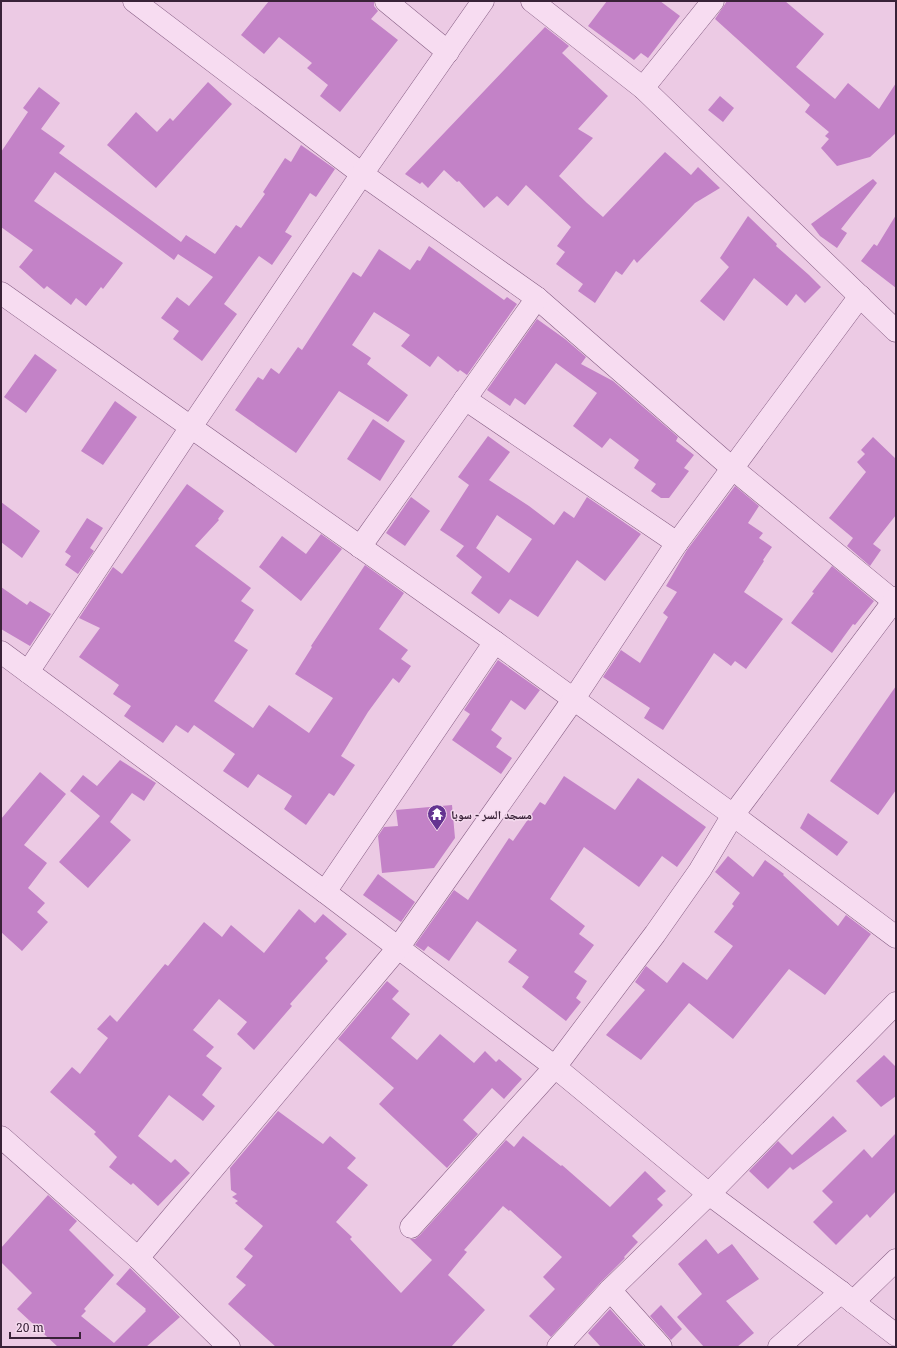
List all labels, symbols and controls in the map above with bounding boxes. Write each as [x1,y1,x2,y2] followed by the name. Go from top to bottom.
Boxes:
[426,803,448,831] temple icon: مسجد السر - سوبا
[451,806,532,823] place label: مسجد السر - سوبا
[10,1314,80,1340] scale bar
[16,1319,44,1336] text: 20 m

